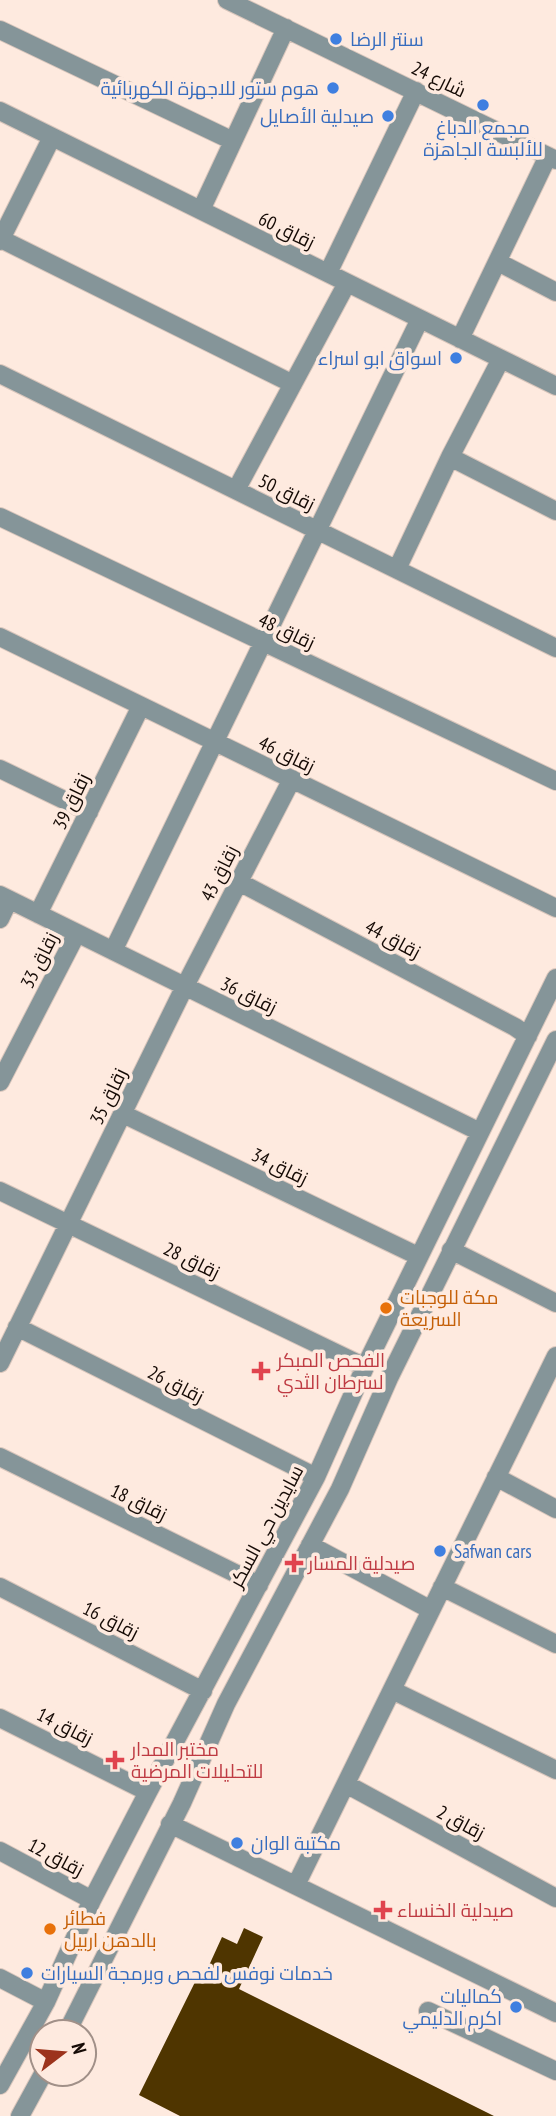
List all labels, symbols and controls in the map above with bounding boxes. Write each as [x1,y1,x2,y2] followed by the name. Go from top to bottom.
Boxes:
[350,27,424,51] place label: سنتر الرضا
[328,31,344,47] marker: سنتر الرضا
[407,56,470,104] street label: شارع 24
[100,76,319,102] place label: هوم ستور للاجهزة الكهربائية
[325,80,341,96] marker: هوم ستور للاجهزة الكهربائية
[475,97,491,113] marker: مجمع الدباغ للألبسة الجاهزة
[260,104,374,128] place label: صيدلية الأصايل
[380,108,396,124] marker: صيدلية الأصايل
[423,115,543,161] place label: مجمع الدباغ للألبسة الجاهزة
[254,206,319,255] street label: زقاق 60
[318,346,442,371] place label: اسواق ابو اسراء
[448,350,464,366] marker: اسواق ابو اسراء
[254,468,319,517] street label: زقاق 50
[254,608,319,655] street label: زقاق 48
[254,730,319,779] street label: زقاق 46
[47,769,96,834] street label: زقاق 39
[195,841,244,905] street label: زقاق 43
[361,914,425,964] street label: زقاق 44
[15,928,64,992] street label: زقاق 33
[216,971,281,1020] street label: زقاق 36
[84,1064,133,1129] street label: زقاق 35
[247,1142,312,1191] street label: زقاق 34
[159,1236,224,1285] street label: زقاق 28
[400,1285,499,1331] place label: مكة للوجبات السريعة
[378,1300,394,1316] marker: مكة للوجبات السريعة
[276,1348,385,1397] place label: الفحص المبكر لسرطان الثدي
[144,1360,208,1409] street label: زقاق 26
[251,1361,271,1381] marker: الفحص المبكر لسرطان الثدي
[223,1461,311,1594] street label: سايدين حي السكر
[106,1478,171,1527] street label: زقاق 18
[454,1539,532,1563] place label: Safwan cars
[432,1543,448,1559] marker: Safwan cars
[307,1551,415,1575] place label: صيدلية المسار
[286,1555,302,1571] marker: صيدلية المسار
[79,1596,143,1645] street label: زقاق 16
[33,1702,97,1751] street label: زقاق 14
[130,1737,263,1783] place label: مختبر المدار للتحليلات المرضية
[105,1750,125,1770] marker: مختبر المدار للتحليلات المرضية
[432,1799,489,1845] street label: زقاق 2
[251,1831,341,1855] place label: مكتبة الوان
[24,1832,88,1882] street label: زقاق 12
[229,1835,245,1851] marker: مكتبة الوان
[397,1898,514,1922] place label: صيدلية الخنساء
[375,1902,391,1918] marker: صيدلية الخنساء
[63,1906,157,1952] place label: فطائر بالدهن اربيل
[42,1921,58,1937] marker: فطائر بالدهن اربيل
[41,1961,333,1985] place label: خدمات نوفس لفحص وبرمجة السيارات
[19,1965,35,1981] marker: خدمات نوفس لفحص وبرمجة السيارات
[402,1984,502,2033] place label: كماليات اكرم الدليمي
[508,1999,524,2015] marker: كماليات اكرم الدليمي
[28,2018,98,2088] north arrow
[66,2040,92,2057] text: N

